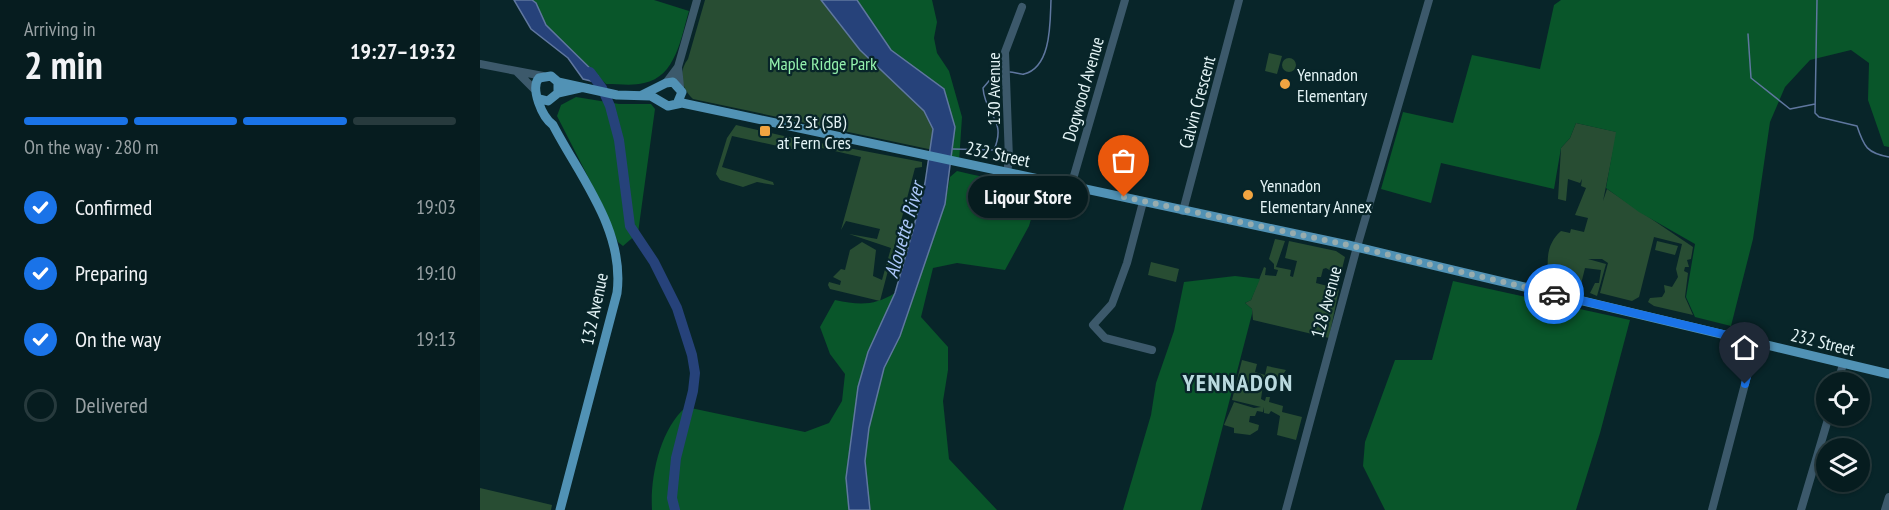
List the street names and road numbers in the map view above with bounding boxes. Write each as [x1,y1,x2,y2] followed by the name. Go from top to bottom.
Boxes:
[1057,34,1109,144] street label: Dogwood Avenue
[982,52,1005,126] street label: 130 Avenue
[1174,53,1220,151] street label: Calvin Crescent
[964,136,1032,172] street label: 232 Street
[1305,264,1347,340] street label: 128 Avenue
[575,271,613,347] street label: 132 Avenue
[1788,323,1858,361] street label: 232 Street

